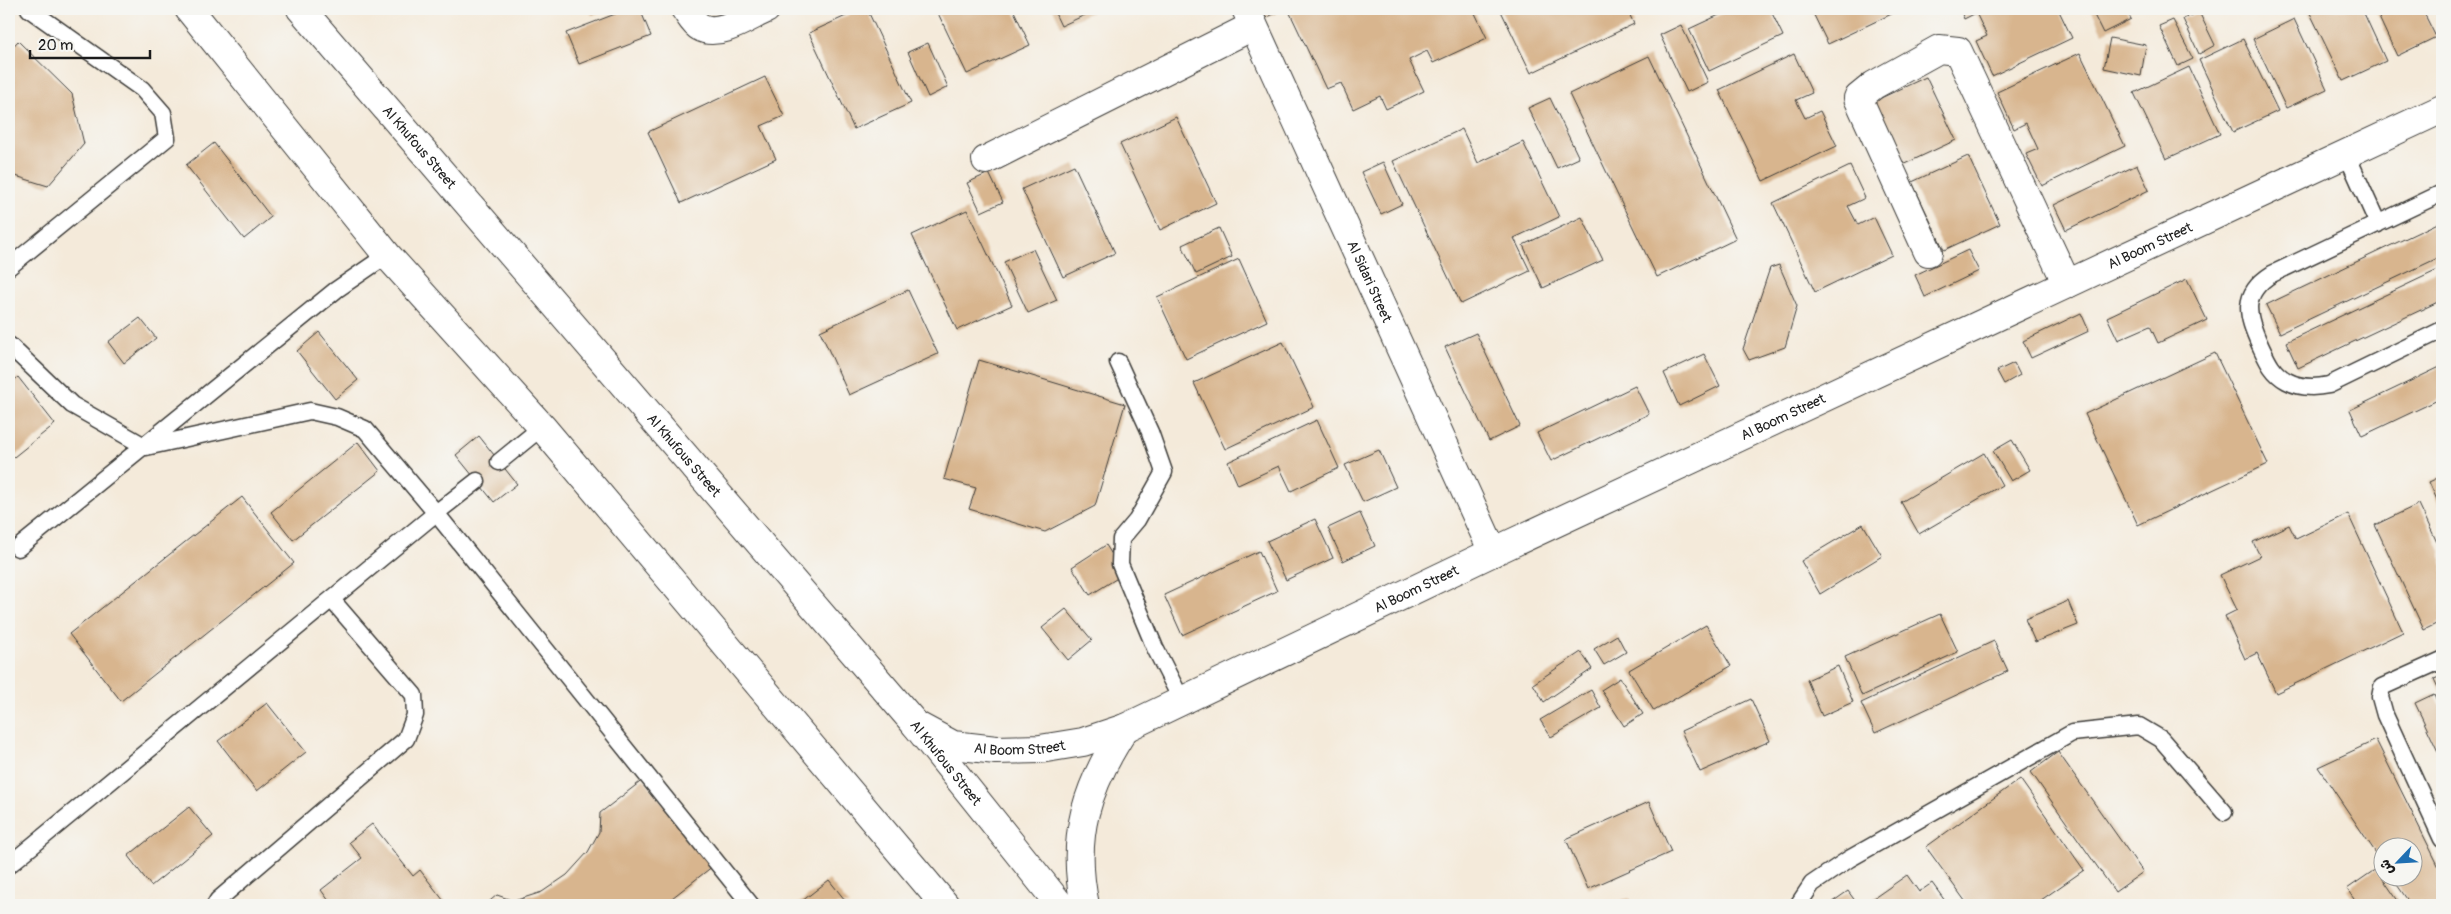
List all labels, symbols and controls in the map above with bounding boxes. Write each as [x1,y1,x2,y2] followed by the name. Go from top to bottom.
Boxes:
[30,28,150,60] scale bar
[38,36,73,55] text: 20 m
[379,102,460,193] street label: Al Khufous Street
[2105,219,2195,273] street label: Al Boom Street
[1343,238,1395,325] street label: Al Sidari Street
[1738,390,1828,444] street label: Al Boom Street
[643,410,724,501] street label: Al Khufous Street
[1371,562,1462,617] street label: Al Boom Street
[906,717,985,809] street label: Al Khufous Street
[973,737,1067,759] street label: Al Boom Street
[2374,836,2424,886] north arrow
[2376,857,2398,878] text: ش

